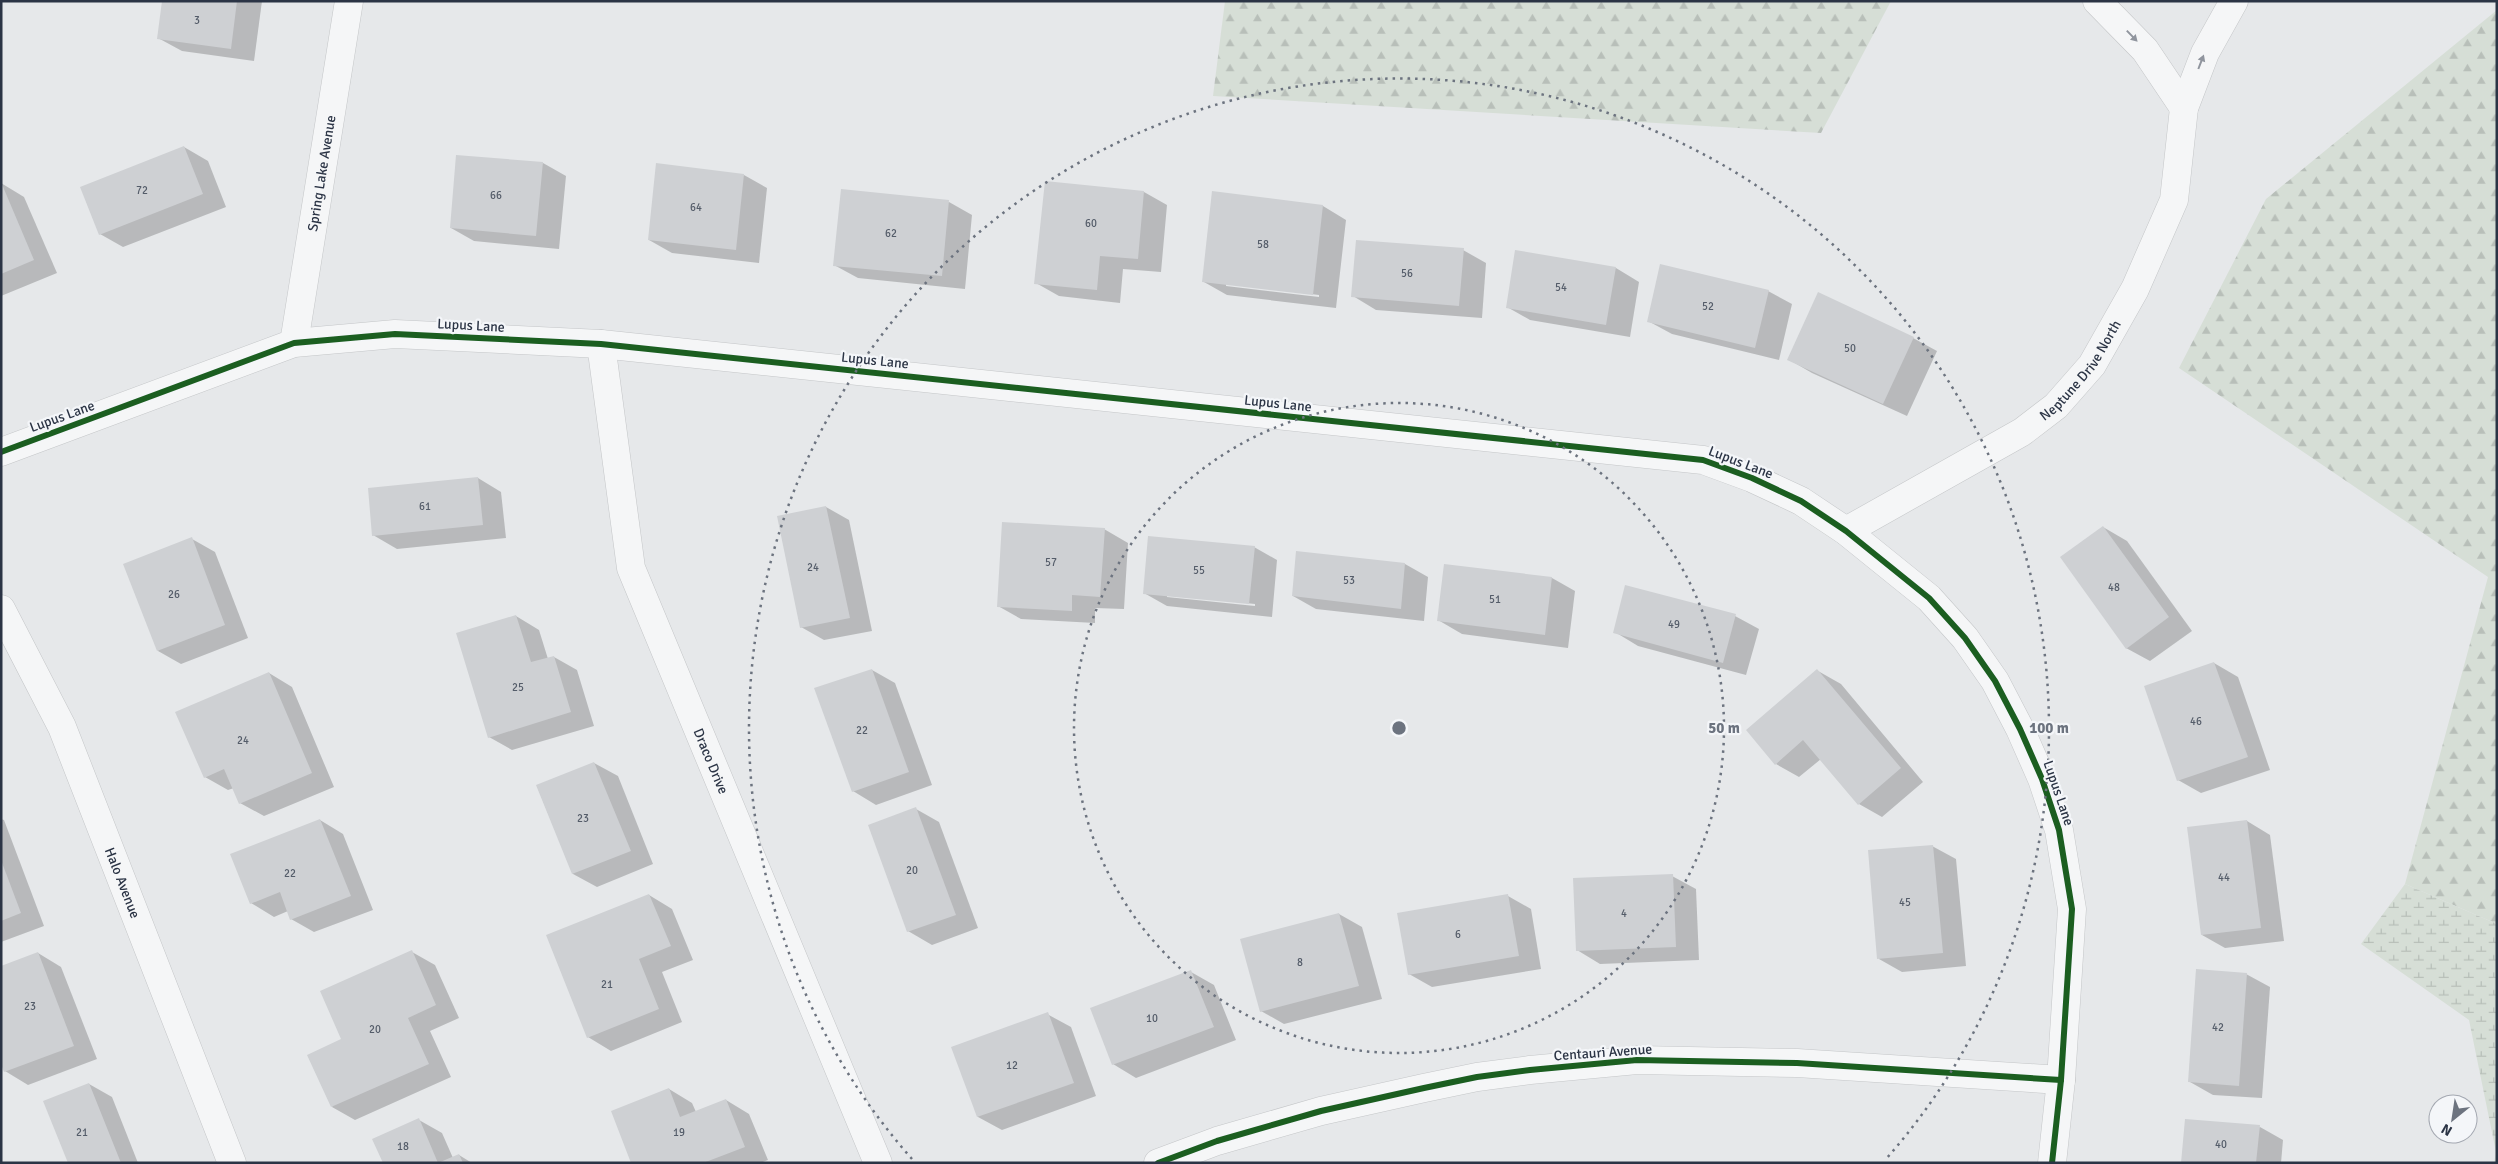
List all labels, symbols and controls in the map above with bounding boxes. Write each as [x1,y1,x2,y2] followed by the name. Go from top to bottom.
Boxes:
[194,14,200,27] house number: 3
[2125,30,2137,42] one-way arrow
[2197,54,2205,69] one-way arrow
[304,114,340,233] street label: Spring Lake Avenue
[136,184,148,197] house number: 72
[490,189,502,202] house number: 66
[690,201,702,214] house number: 64
[1085,217,1097,230] house number: 60
[885,227,897,240] house number: 62
[1257,238,1269,251] house number: 58
[1401,267,1413,280] house number: 56
[1555,281,1567,294] house number: 54
[1702,300,1714,313] house number: 52
[437,315,505,336] street label: Lupus Lane
[2036,317,2125,424] street label: Neptune Drive North
[1844,342,1856,355] house number: 50
[840,348,910,372] street label: Lupus Lane
[1243,391,1313,415] street label: Lupus Lane
[27,397,97,436] street label: Lupus Lane
[1706,442,1776,483] street label: Lupus Lane
[419,500,431,513] house number: 61
[1045,556,1057,569] house number: 57
[807,561,819,574] house number: 24
[1193,564,1205,577] house number: 55
[1343,574,1355,587] house number: 53
[2108,581,2120,594] house number: 48
[168,588,180,601] house number: 26
[1489,593,1501,606] house number: 51
[1668,618,1680,631] house number: 49
[512,681,524,694] house number: 25
[2190,715,2202,728] house number: 46
[1390,719,1408,737] centre of rings
[1708,719,1740,737] text: 50 m
[2029,719,2069,737] text: 100 m
[856,724,868,737] house number: 22
[690,726,732,797] street label: Draco Drive
[237,734,249,747] house number: 24
[2039,758,2078,828] street label: Lupus Lane
[577,812,589,825] house number: 23
[101,845,144,921] street label: Halo Avenue
[906,864,918,877] house number: 20
[284,867,296,880] house number: 22
[2218,871,2230,884] house number: 44
[1899,896,1911,909] house number: 45
[1621,907,1627,920] house number: 4
[1455,928,1461,941] house number: 6
[1297,956,1303,969] house number: 8
[601,978,613,991] house number: 21
[24,1000,36,1013] house number: 23
[1146,1012,1158,1025] house number: 10
[2212,1021,2224,1034] house number: 42
[369,1023,381,1036] house number: 20
[1553,1041,1653,1064] street label: Centauri Avenue
[1006,1059,1018,1072] house number: 12
[2428,1094,2478,1144] north arrow
[2438,1120,2455,1140] text: N
[76,1126,88,1139] house number: 21
[673,1126,685,1139] house number: 19
[2215,1138,2227,1151] house number: 40
[397,1140,409,1153] house number: 18

